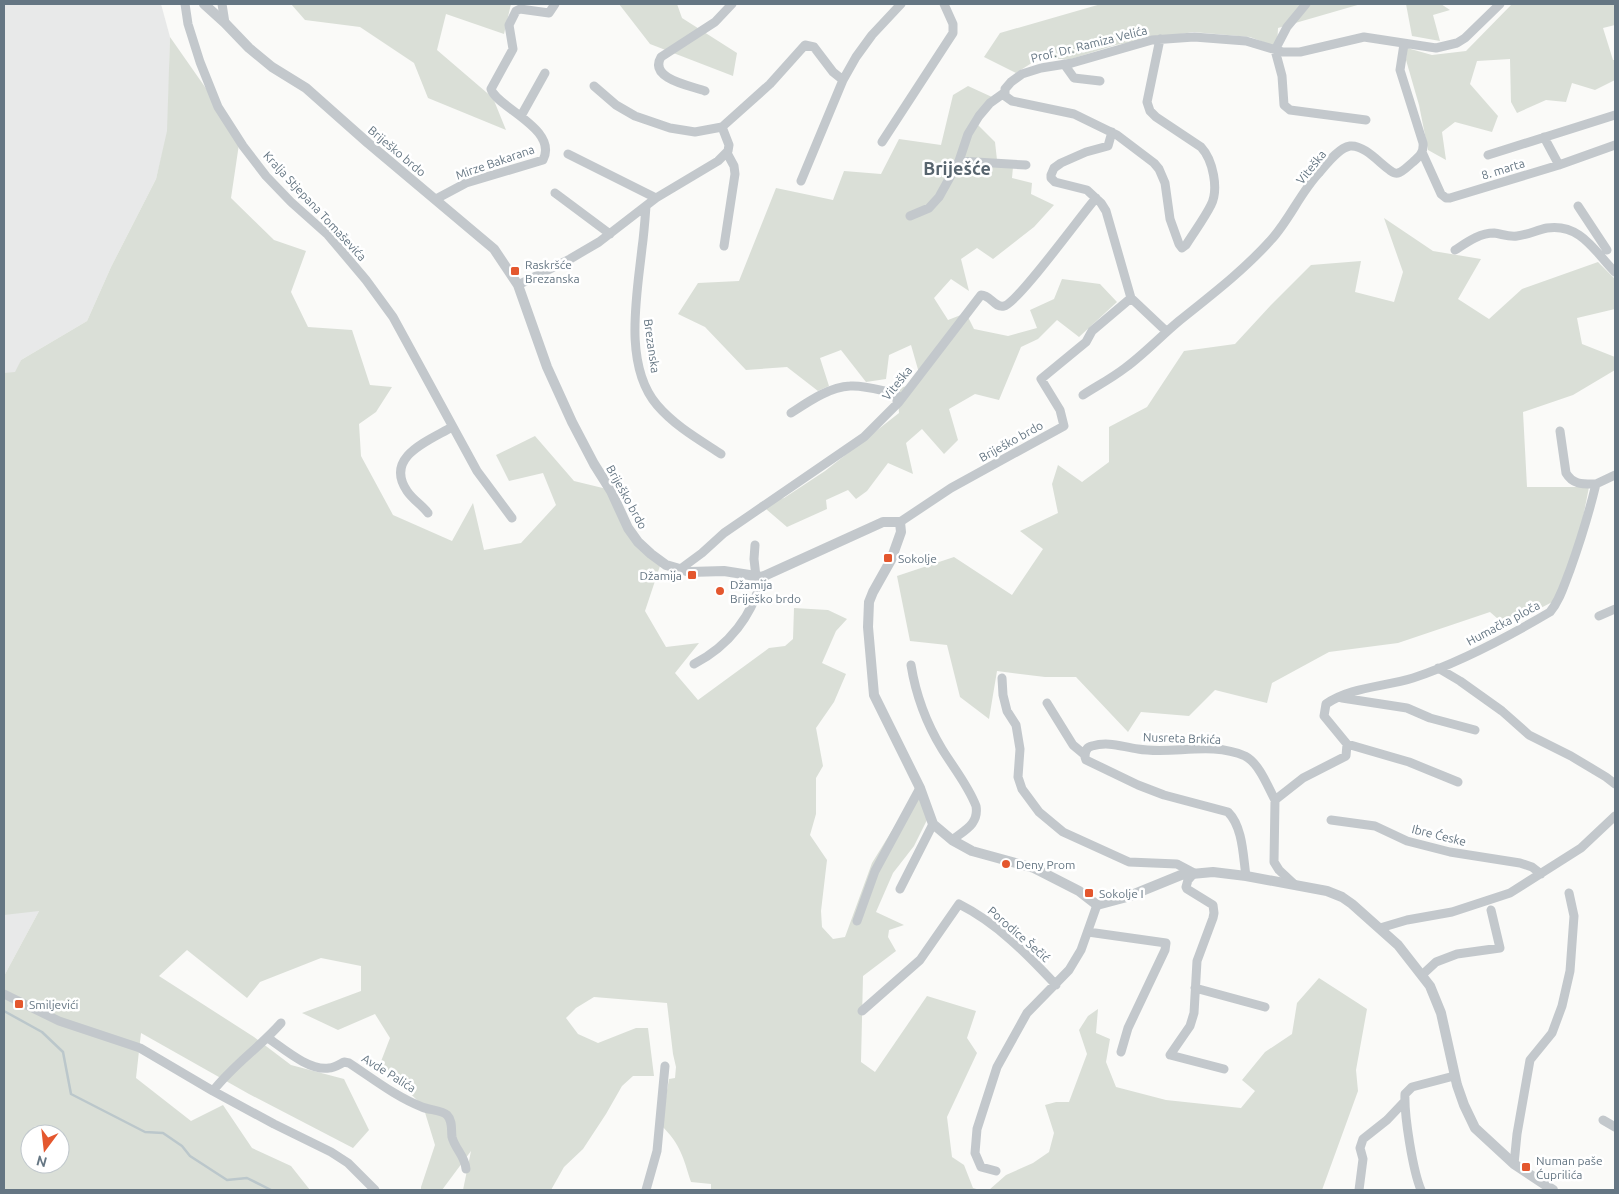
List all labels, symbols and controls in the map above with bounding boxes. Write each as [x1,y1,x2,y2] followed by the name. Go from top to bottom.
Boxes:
[1029,23,1149,65] street label: Prof. Dr. Ramiza Velića
[366,123,428,179] street label: Briješko brdo
[454,142,536,182] street label: Mirze Bakarana
[1293,147,1329,187] street label: Viteška
[261,149,369,263] street label: Kralja Stjepana Tomaševića
[1480,156,1526,182] street label: 8. marta
[923,158,991,178] district label: Briješće
[525,258,580,285] place label: Raskršće Brezanska
[509,265,521,277] marker: Raskršće Brezanska
[642,318,662,374] street label: Brezanska
[879,363,915,403] street label: Viteška
[977,418,1045,464] street label: Briješko brdo
[604,463,650,531] street label: Briješko brdo
[882,552,894,564] marker: Sokolje
[898,552,937,565] place label: Sokolje
[640,569,682,582] place label: Džamija
[686,569,698,581] marker: Džamija
[730,578,801,605] place label: Džamija Briješko brdo
[714,585,726,597] marker: Džamija Briješko brdo
[1464,598,1542,648] street label: Humačka ploča
[1143,730,1221,746] street label: Nusreta Brkića
[1410,822,1468,848] street label: Ibre Ćeske
[1000,858,1012,870] marker: Deny Prom
[1016,858,1075,871] place label: Deny Prom
[1083,887,1095,899] marker: Sokolje I
[1099,887,1144,900] place label: Sokolje I
[986,904,1053,965] street label: Porodice Šečić
[13,998,25,1010] marker: Smiljevići
[29,998,79,1011] place label: Smiljevići
[360,1051,418,1095] street label: Avde Palića
[20,1124,70,1174] north arrow
[35,1152,49,1171] text: N
[1536,1154,1603,1181] place label: Numan paše Ćuprilića
[1520,1161,1532,1173] marker: Numan paše Ćuprilića

